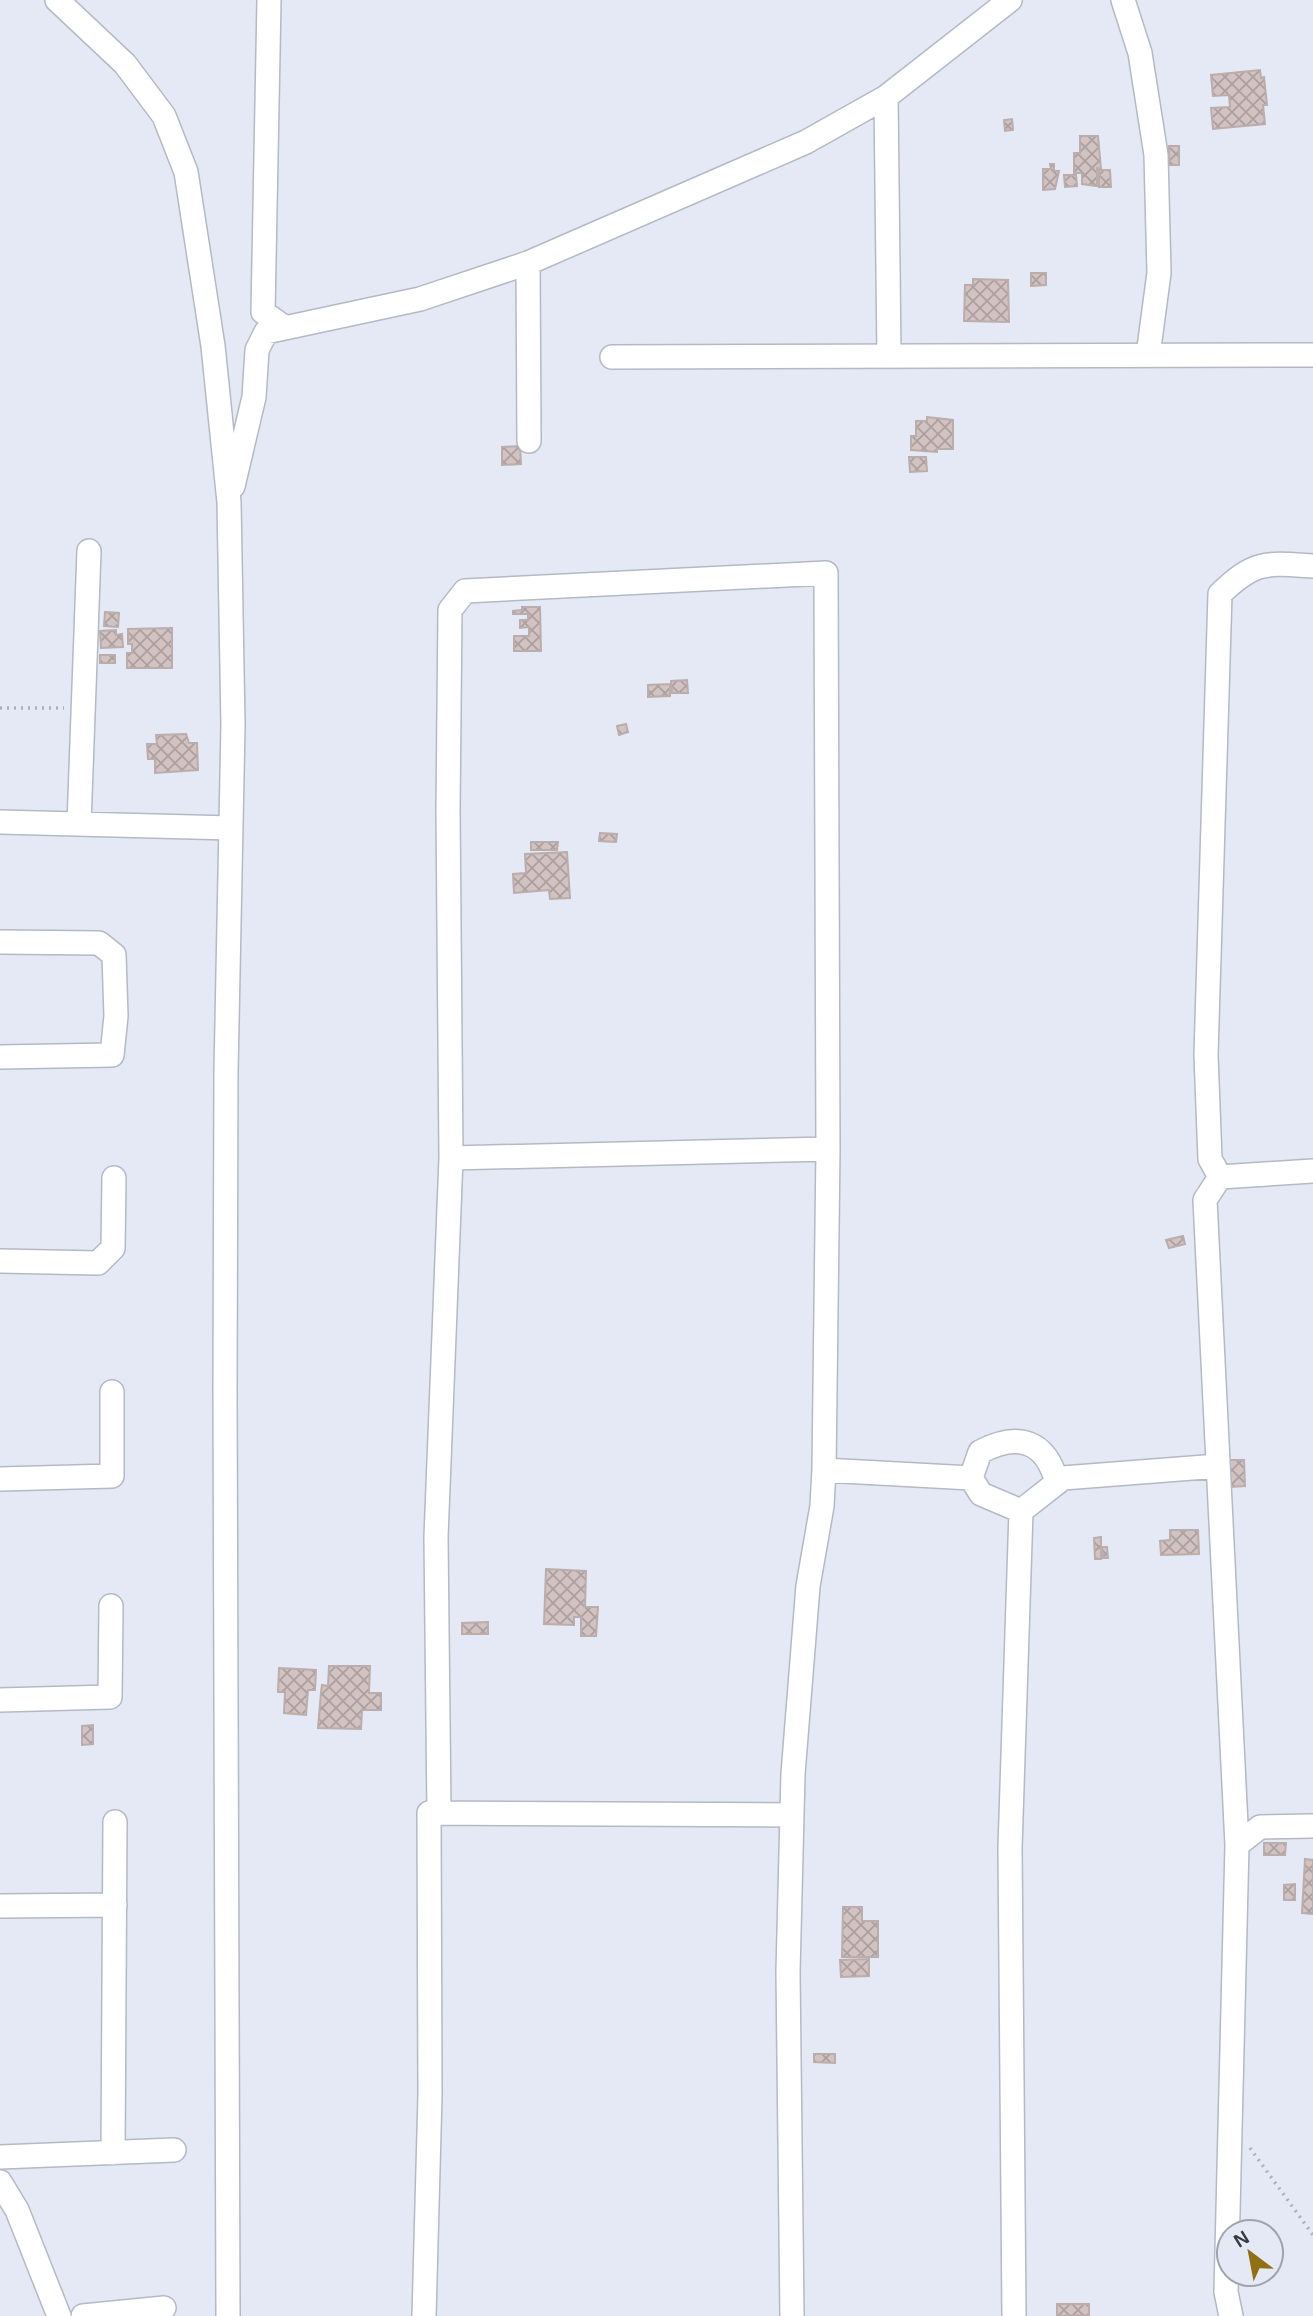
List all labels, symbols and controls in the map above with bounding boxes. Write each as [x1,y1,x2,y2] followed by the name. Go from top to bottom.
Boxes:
[1215,2218,1285,2288] north arrow
[1230,2226,1253,2252] text: N

